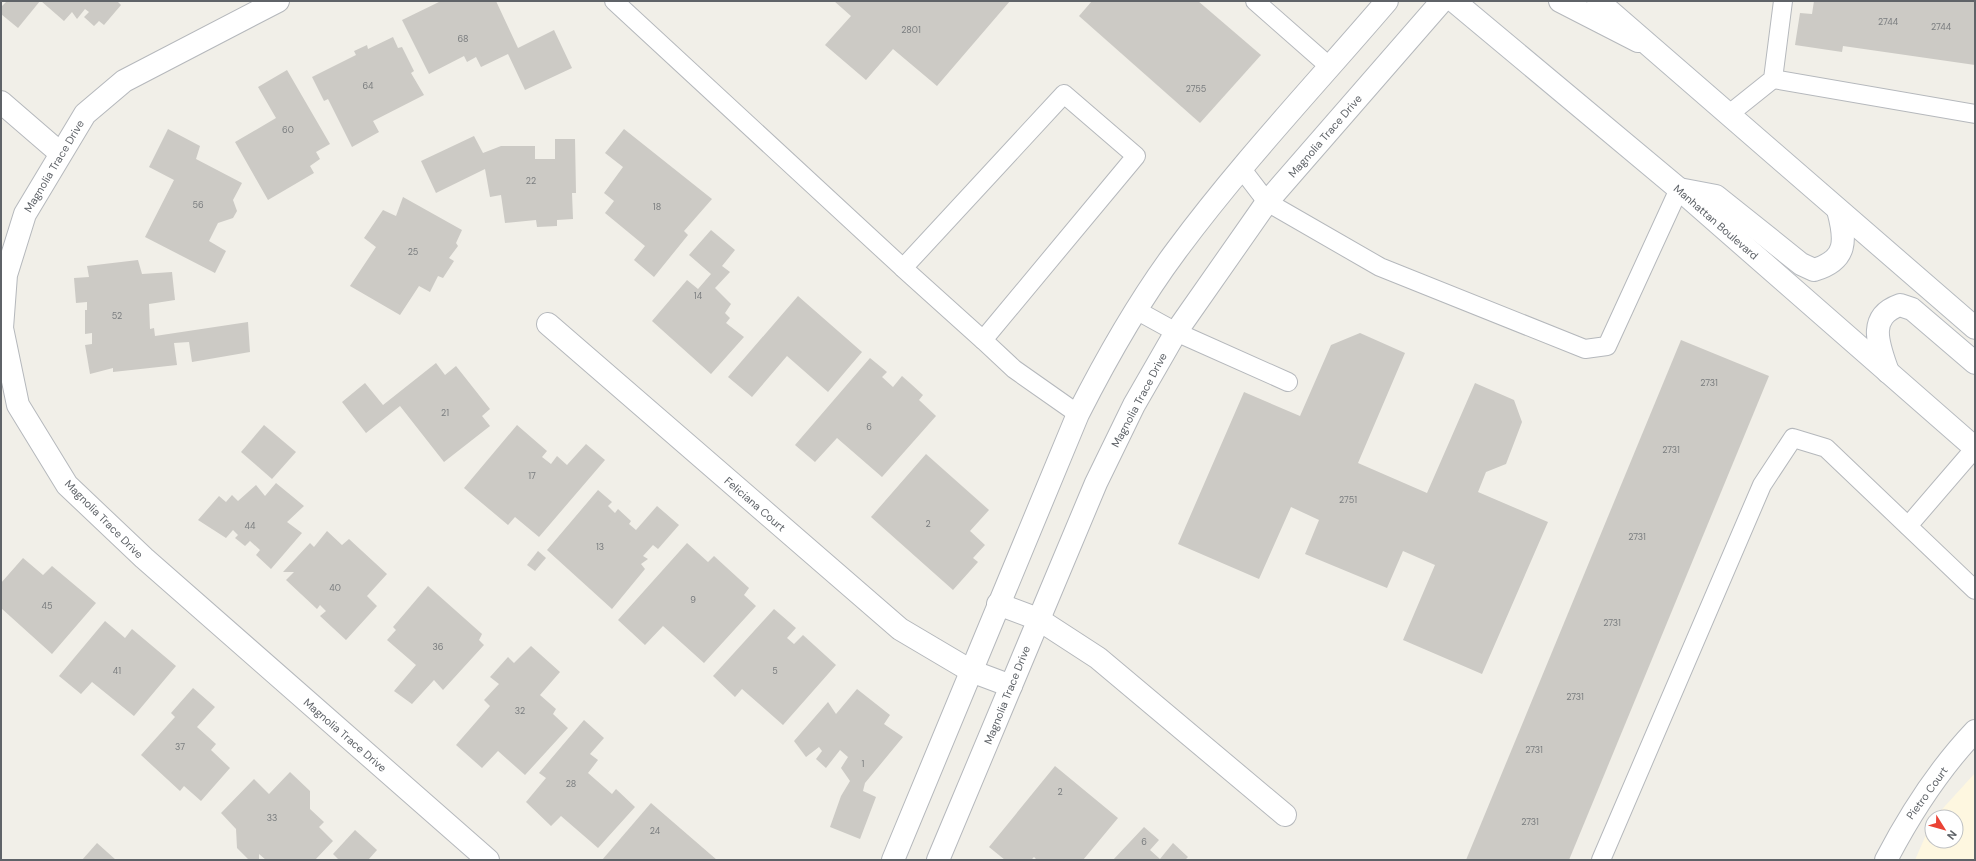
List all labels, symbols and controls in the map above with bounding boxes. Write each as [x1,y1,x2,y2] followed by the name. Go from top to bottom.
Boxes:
[1878,16,1899,28] house number: 2744
[1931,21,1952,33] house number: 2744
[901,24,921,36] house number: 2801
[457,33,469,45] house number: 68
[362,80,374,92] house number: 64
[1186,83,1206,95] house number: 2755
[1285,92,1365,180] street label: Magnolia Trace Drive
[21,117,87,215] street label: Magnolia Trace Drive
[282,124,294,136] house number: 60
[526,175,536,187] house number: 22
[1671,181,1761,263] street label: Manhattan Boulevard
[192,199,204,211] house number: 56
[653,201,661,213] house number: 18
[408,246,418,258] house number: 25
[694,290,703,302] house number: 14
[112,310,122,322] house number: 52
[1108,350,1170,450] street label: Magnolia Trace Drive
[1700,377,1718,389] house number: 2731
[441,407,449,419] house number: 21
[866,421,872,433] house number: 6
[1662,444,1680,456] house number: 2731
[528,470,536,482] house number: 17
[722,474,788,534] street label: Feliciana Court
[62,477,146,561] street label: Magnolia Trace Drive
[1339,494,1357,506] house number: 2751
[925,518,931,530] house number: 2
[245,520,256,532] house number: 44
[1628,531,1646,543] house number: 2731
[596,541,604,553] house number: 13
[329,582,341,594] house number: 40
[690,594,696,606] house number: 9
[42,600,52,612] house number: 45
[1603,617,1621,629] house number: 2731
[433,641,444,653] house number: 36
[981,644,1033,746] street label: Magnolia Trace Drive
[113,665,121,677] house number: 41
[772,665,778,677] house number: 5
[1566,691,1584,703] house number: 2731
[301,695,389,775] street label: Magnolia Trace Drive
[515,705,525,717] house number: 32
[175,741,185,753] house number: 37
[1525,744,1543,756] house number: 2731
[862,758,865,770] house number: 1
[1903,764,1951,822] street label: Pietro Court
[566,778,576,790] house number: 28
[1057,786,1063,798] house number: 2
[1924,809,1964,849] north arrow
[267,812,277,824] house number: 33
[1521,816,1539,828] house number: 2731
[650,825,661,837] house number: 24
[1944,828,1960,842] text: N
[1141,836,1147,848] house number: 6

